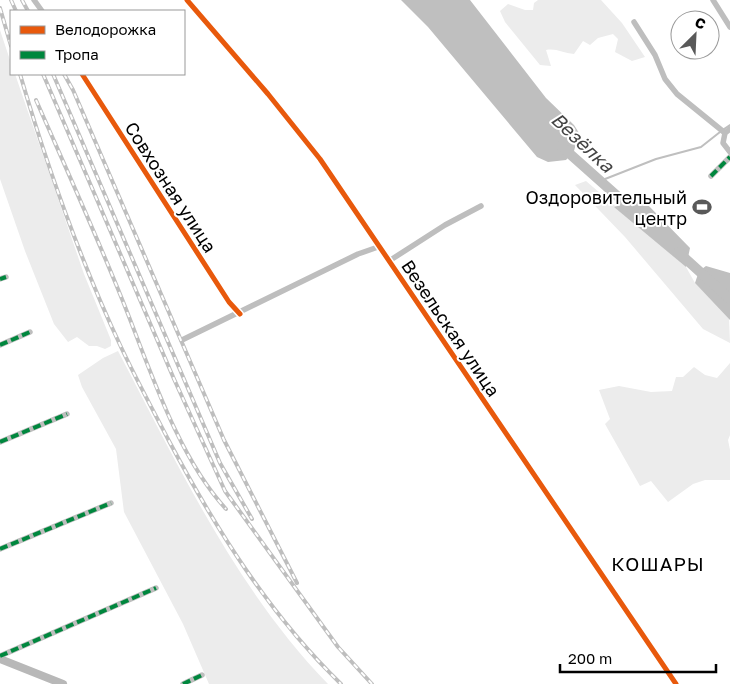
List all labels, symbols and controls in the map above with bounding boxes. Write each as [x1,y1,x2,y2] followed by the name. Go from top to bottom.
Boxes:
[10,10,185,75] legend
[670,10,720,60] north arrow
[692,13,709,32] text: С
[55,20,156,38] text: Велодорожка
[55,45,99,63] text: Тропа
[547,107,620,178] water label: Везёлка
[121,117,221,257] street label: Совхозная улица
[526,186,687,229] place label: Оздоровительный центр
[691,196,713,218] sports icon: Оздоровительный центр
[397,256,505,400] street label: Везельская улица
[611,552,705,575] district label: КОШАРЫ
[560,642,716,674] scale bar
[568,649,612,667] text: 200 m

